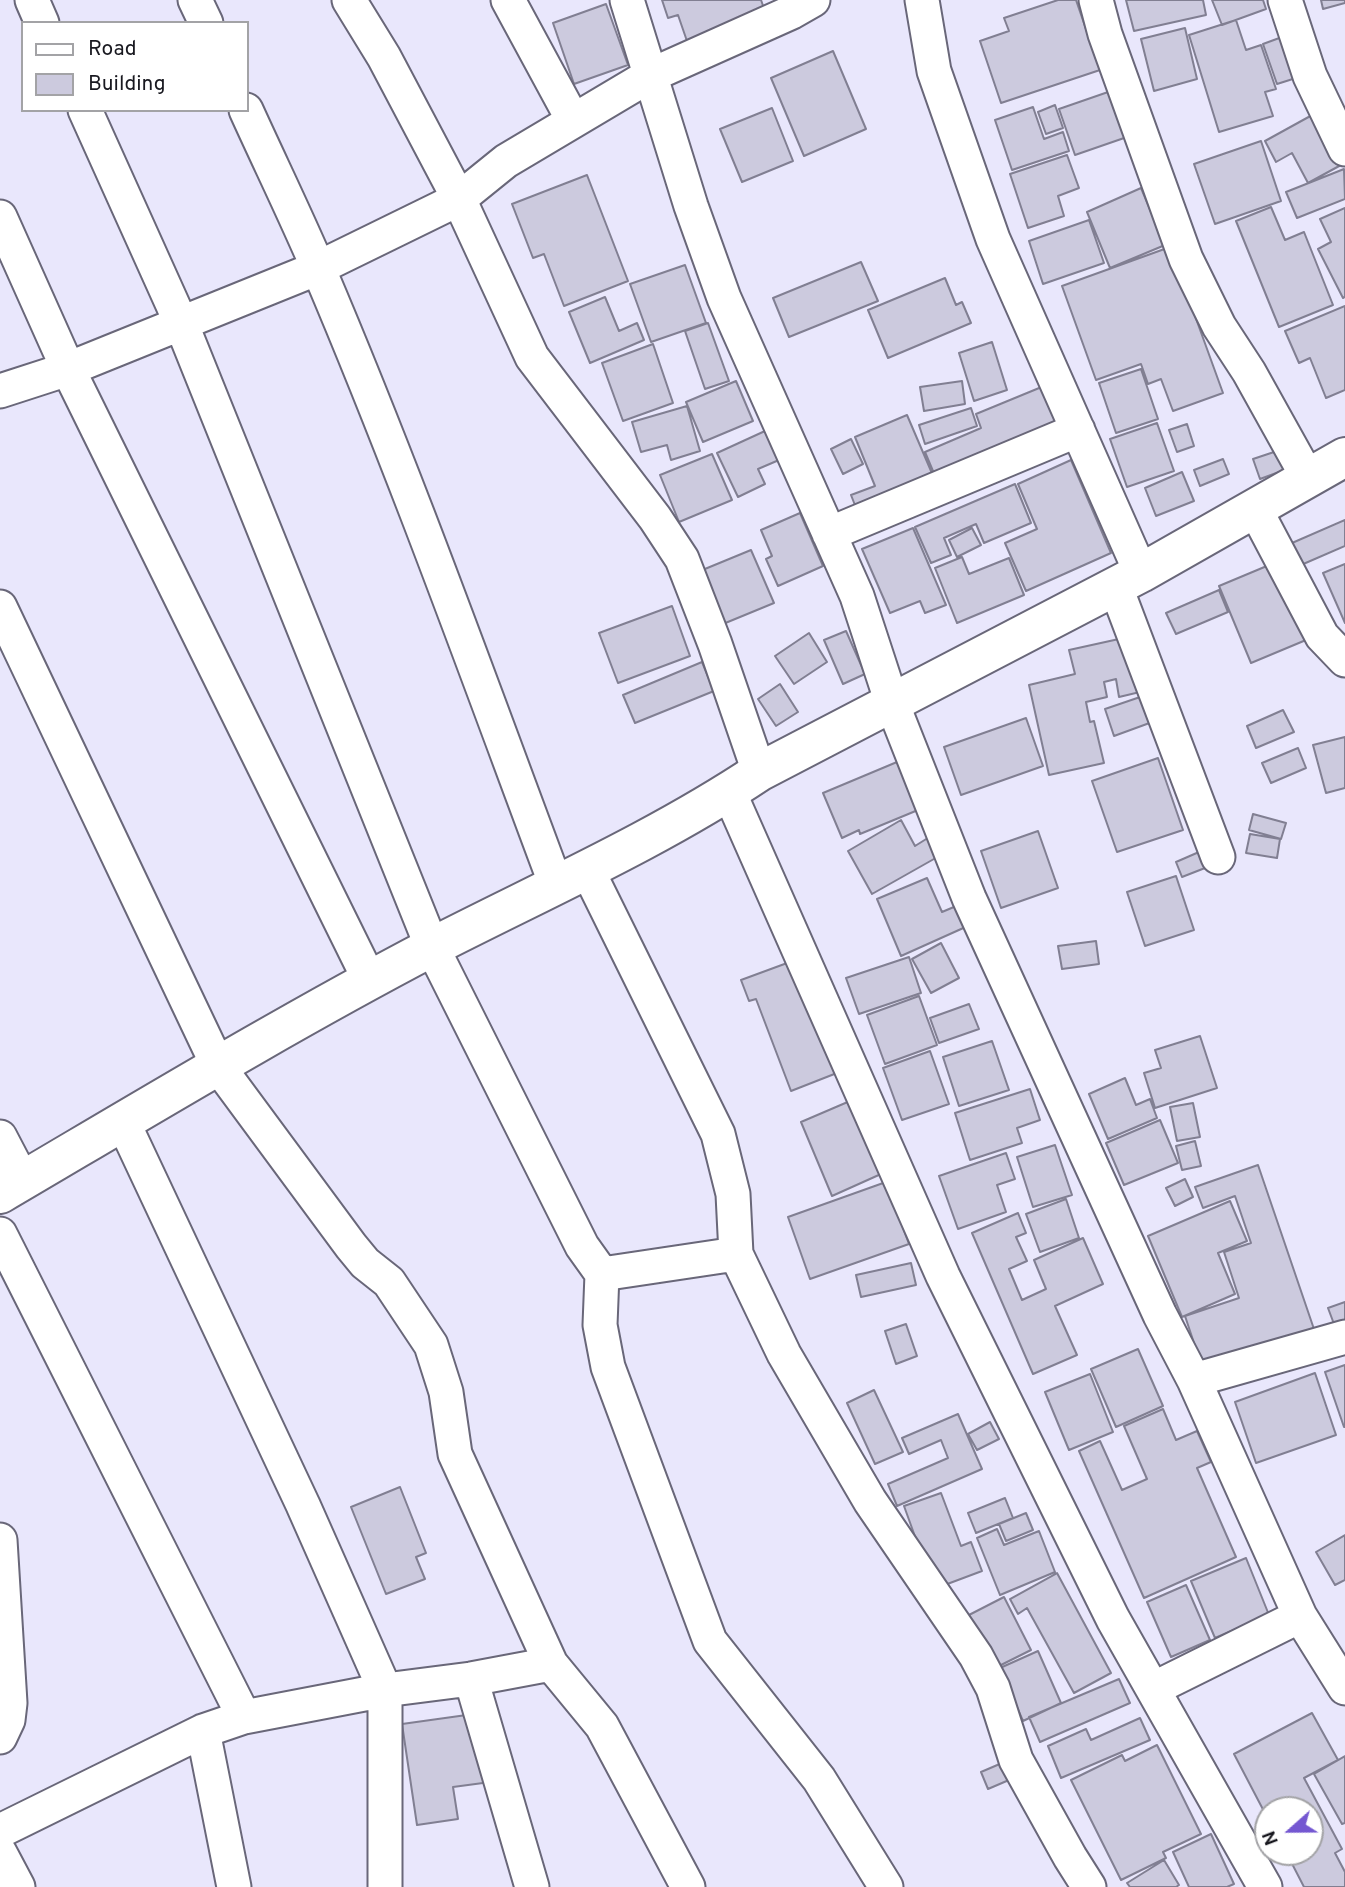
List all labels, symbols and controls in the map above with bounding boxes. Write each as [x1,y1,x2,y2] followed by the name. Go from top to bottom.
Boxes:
[21,21,248,112] legend
[88,36,137,63] text: Road
[88,71,166,98] text: Building
[1254,1796,1324,1866] north arrow
[1258,1827,1285,1848] text: N

